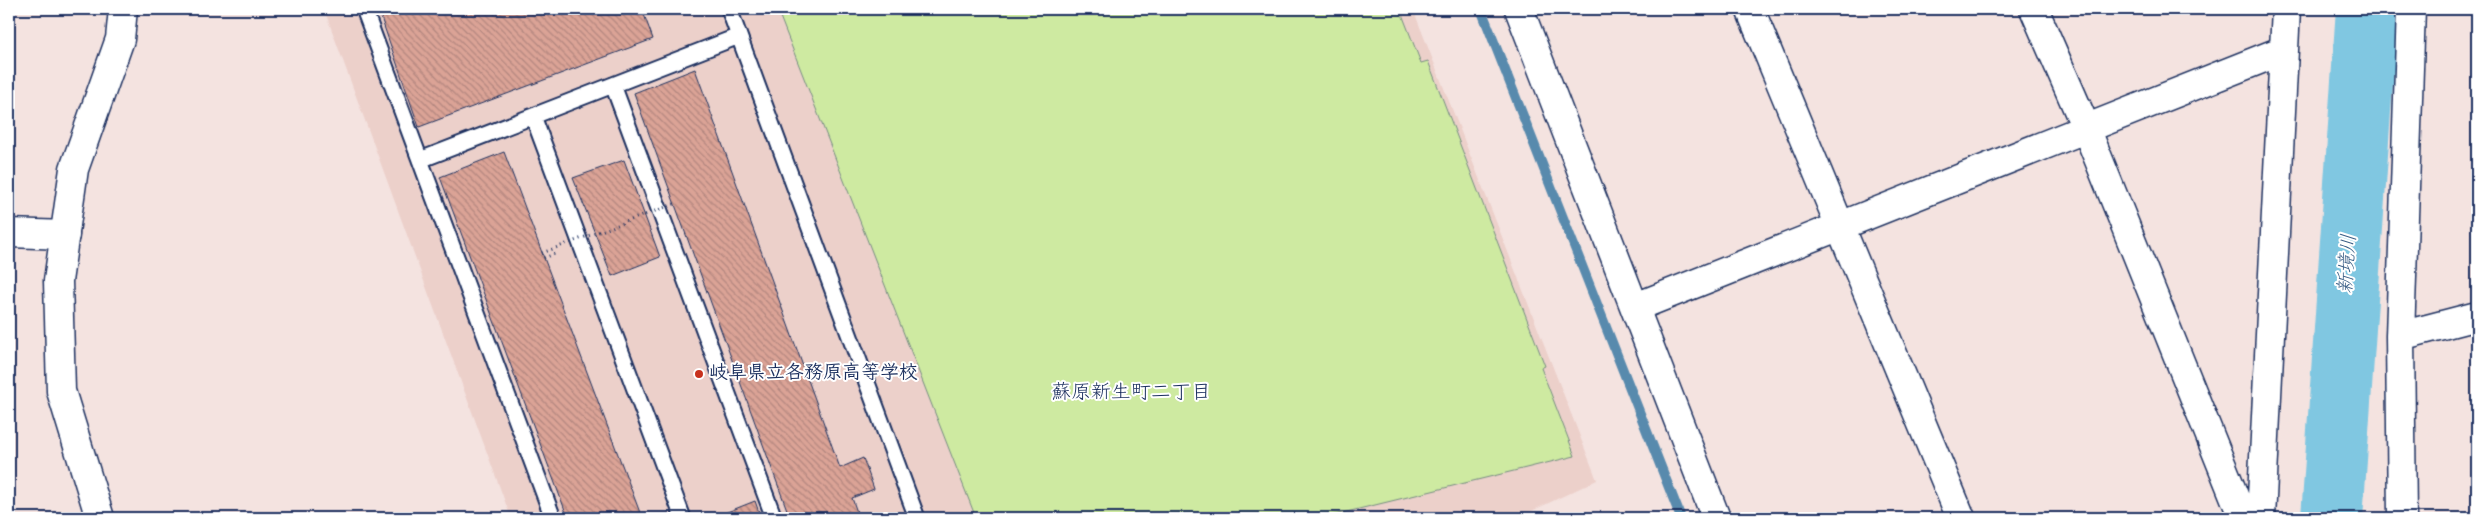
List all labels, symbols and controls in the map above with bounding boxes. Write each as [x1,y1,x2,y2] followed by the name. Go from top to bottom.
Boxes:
[2333,233,2365,295] water label: 新境川
[709,361,918,388] place label: 岐阜県立各務原高等学校
[693,368,705,380] marker: 岐阜県立各務原高等学校
[1051,380,1211,408] district label: 蘇原新生町二丁目

